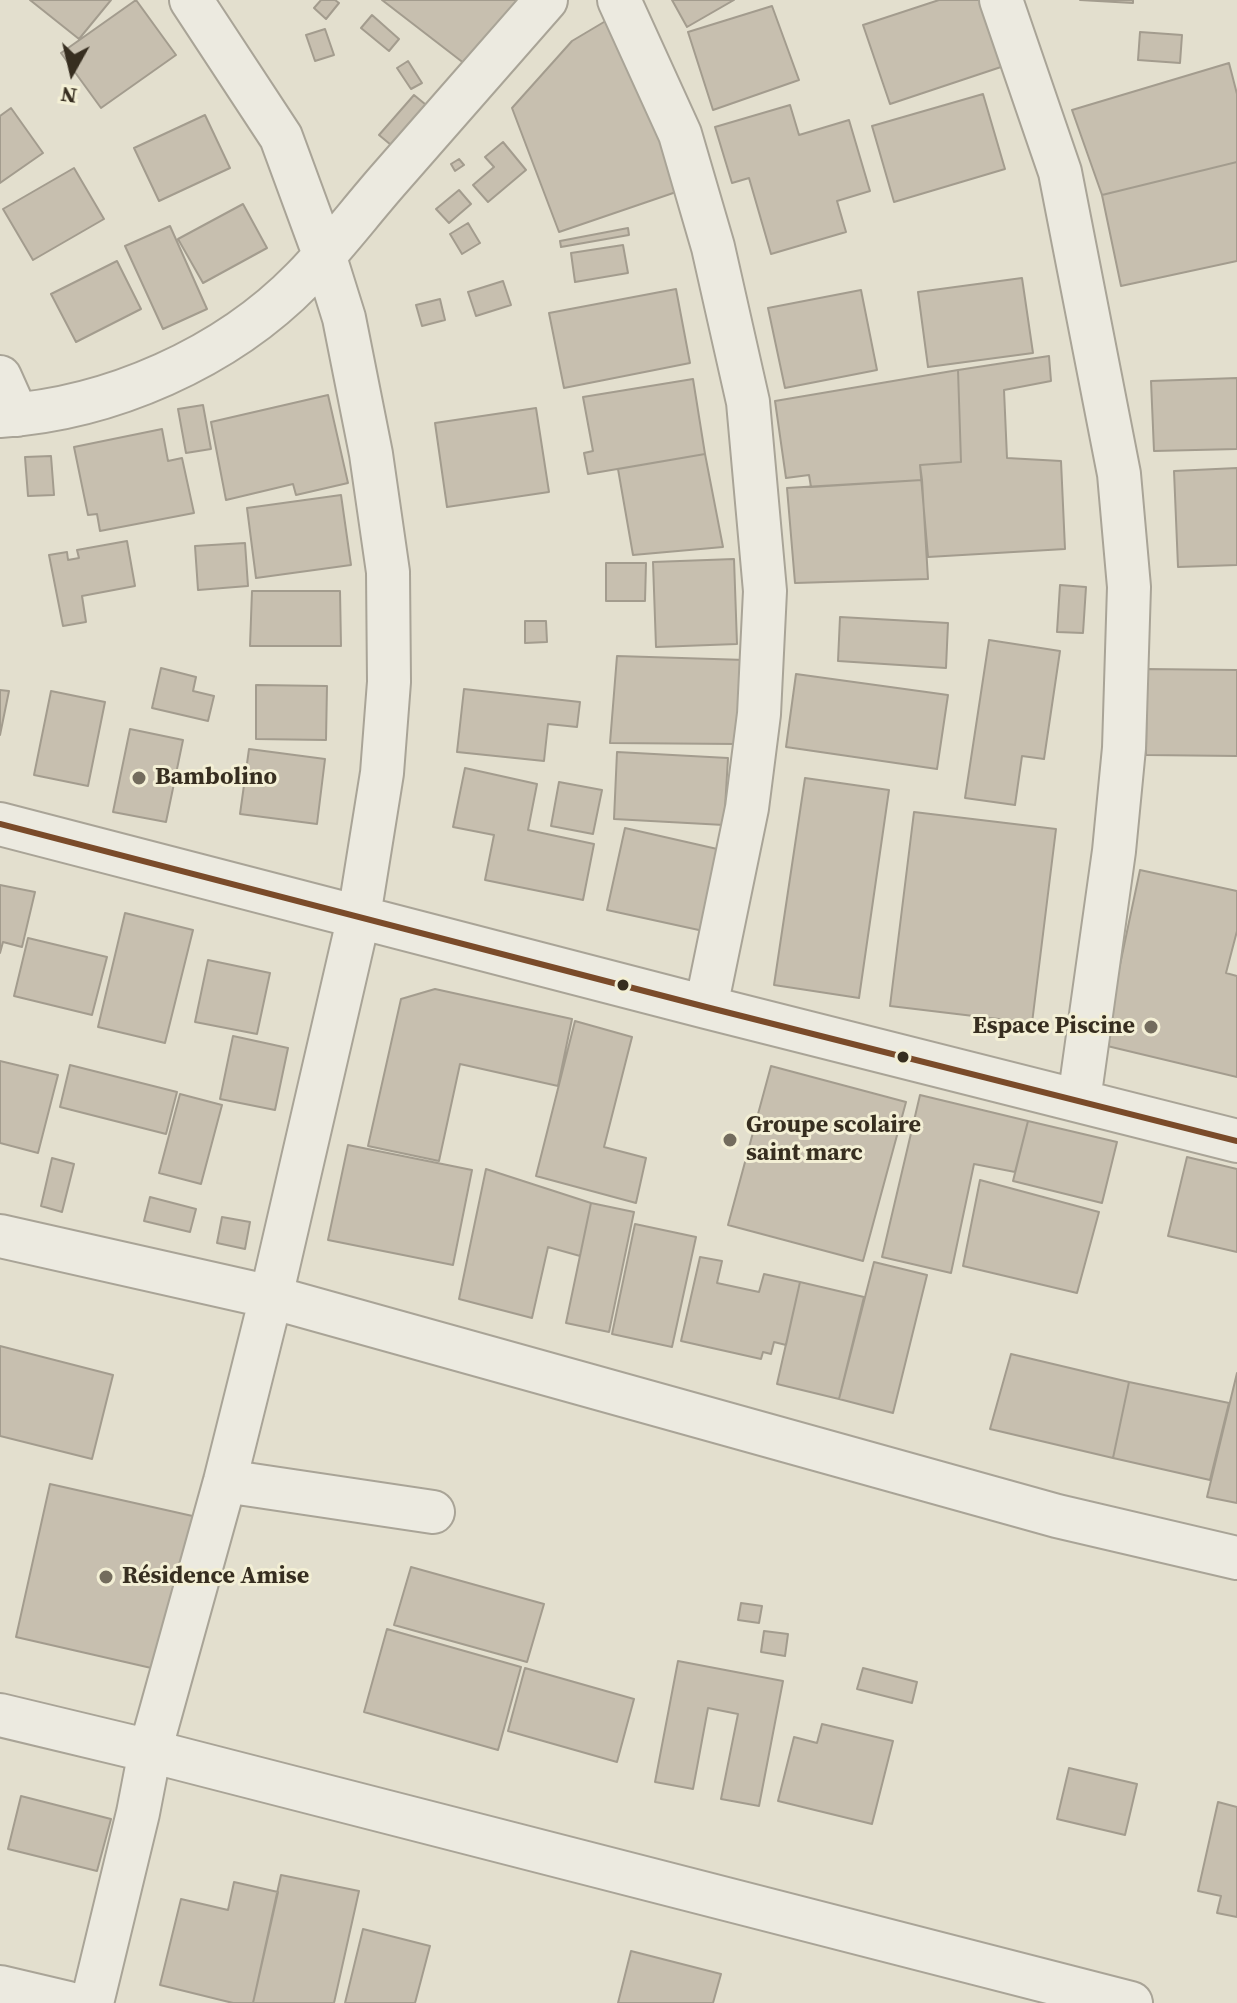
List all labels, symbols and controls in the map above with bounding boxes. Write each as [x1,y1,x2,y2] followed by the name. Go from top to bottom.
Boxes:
[32,32,112,112] north arrow
[59,80,79,112] text: N
[155,764,277,792] place label: Bambolino
[130,769,148,787] marker: Bambolino
[615,977,631,993] unlabelled marker
[973,1013,1135,1041] place label: Espace Piscine
[1142,1018,1160,1036] marker: Espace Piscine
[895,1049,911,1065] unlabelled marker
[746,1112,921,1168] place label: Groupe scolaire saint marc
[721,1131,739,1149] marker: Groupe scolaire saint marc
[122,1563,309,1591] place label: Résidence Amise
[97,1568,115,1586] marker: Résidence Amise

